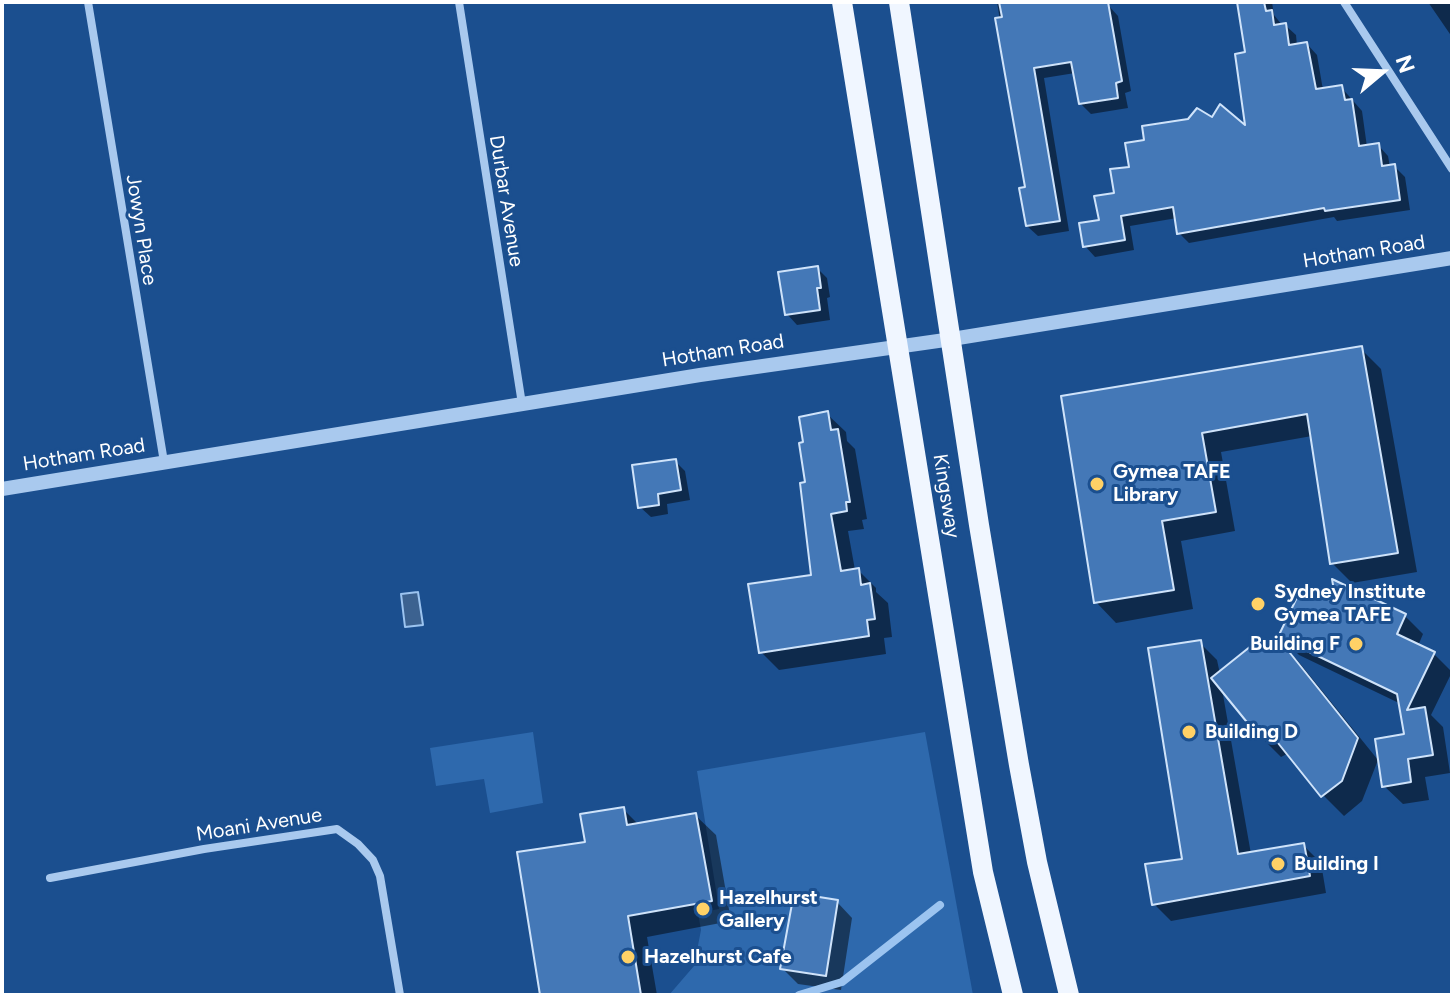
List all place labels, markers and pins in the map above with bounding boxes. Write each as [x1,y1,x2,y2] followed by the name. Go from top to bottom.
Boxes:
[1113,460,1231,507] place label: Gymea TAFE Library
[1088,475,1106,493] marker: Gymea TAFE Library
[1274,580,1426,627] place label: Sydney Institute Gymea TAFE
[1249,595,1267,613] marker: Sydney Institute Gymea TAFE
[1250,632,1340,656] place label: Building F
[1347,635,1365,653] marker: Building F
[1205,720,1298,744] place label: Building D
[1180,723,1198,741] marker: Building D
[1294,852,1379,876] place label: Building I
[1269,855,1287,873] marker: Building I
[719,886,818,933] place label: Hazelhurst Gallery
[694,900,712,918] marker: Hazelhurst Gallery
[644,945,792,969] place label: Hazelhurst Cafe
[619,948,637,966] marker: Hazelhurst Cafe

